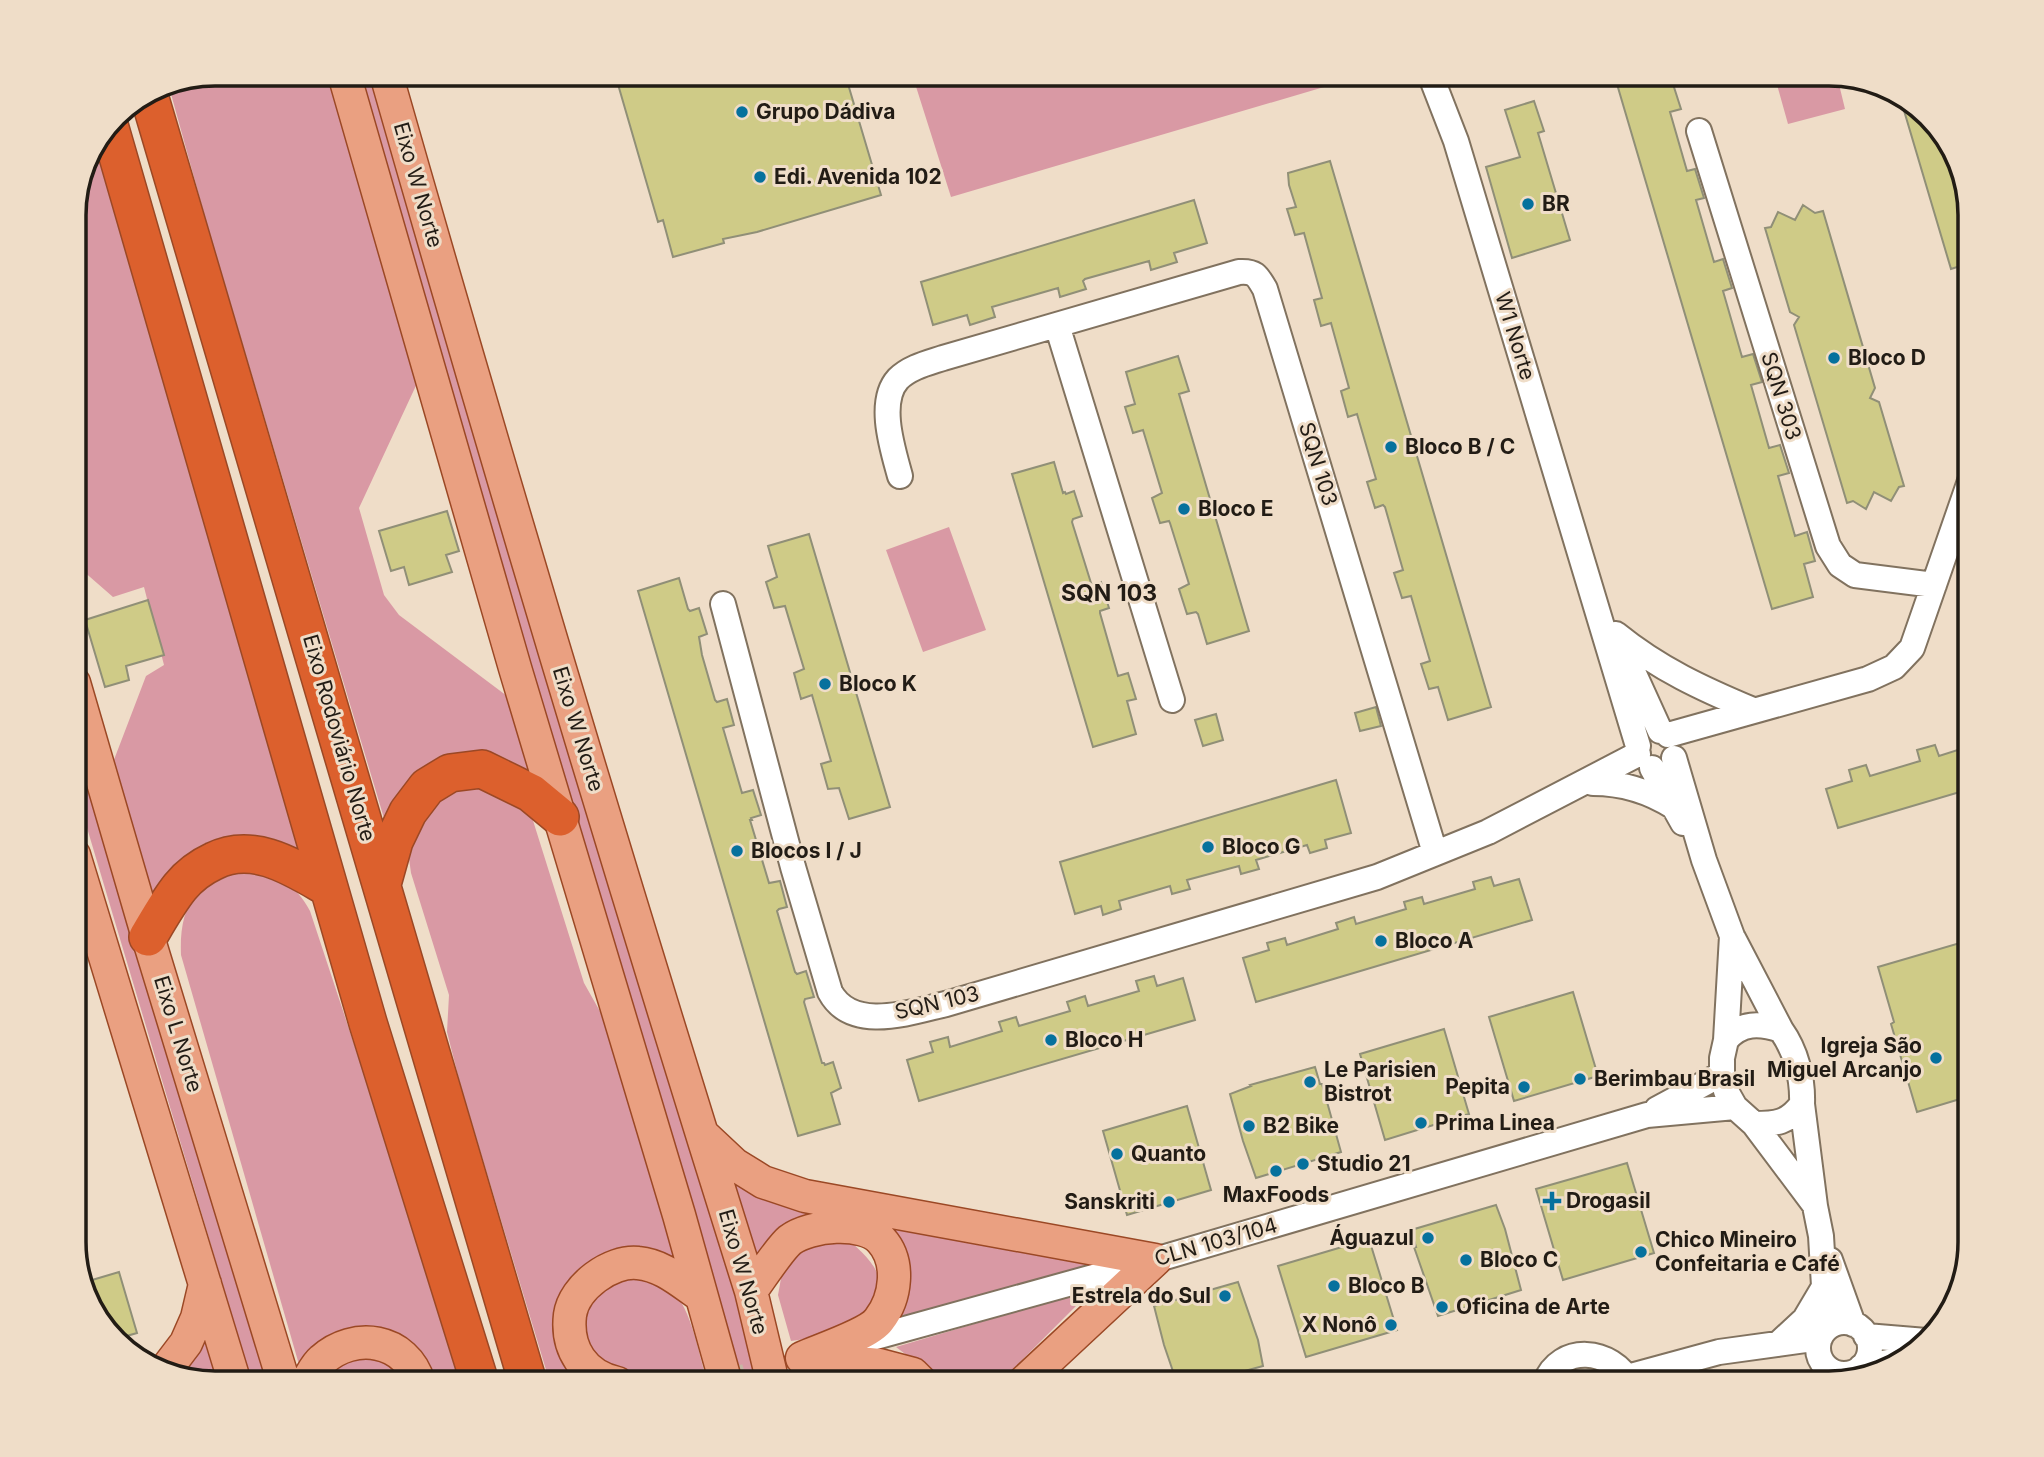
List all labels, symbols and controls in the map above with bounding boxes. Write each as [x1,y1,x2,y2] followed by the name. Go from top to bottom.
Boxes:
[756,99,895,124] place label: Grupo Dádiva
[734,104,750,120] marker: Grupo Dádiva
[389,119,448,250] street label: Eixo W Norte
[774,164,942,189] place label: Edi. Avenida 102
[752,169,768,185] marker: Edi. Avenida 102
[1542,191,1570,216] place label: BR
[1520,196,1536,212] marker: BR
[1490,289,1541,383] street label: W1 Norte
[1848,345,1926,370] place label: Bloco D
[1756,349,1807,443] street label: SQN 303
[1826,350,1842,366] marker: Bloco D
[1294,419,1343,509] street label: SQN 103
[1405,434,1515,459] place label: Bloco B / C
[1383,439,1399,455] marker: Bloco B / C
[1198,496,1273,521] place label: Bloco E
[1176,501,1192,517] marker: Bloco E
[1061,579,1157,607] district label: SQN 103
[298,632,381,844] street label: Eixo Rodoviário Norte
[548,663,609,794] street label: Eixo W Norte
[839,671,917,696] place label: Bloco K
[817,676,833,692] marker: Bloco K
[1222,834,1300,859] place label: Bloco G
[751,838,862,863] place label: Blocos I / J
[1200,839,1216,855] marker: Bloco G
[729,843,745,859] marker: Blocos I / J
[1395,928,1474,953] place label: Bloco A
[1373,933,1389,949] marker: Bloco A
[149,973,208,1095] street label: Eixo L Norte
[892,981,982,1024] street label: SQN 103
[1065,1027,1143,1052] place label: Bloco H
[1043,1032,1059,1048] marker: Bloco H
[1767,1033,1922,1082] place label: Igreja São Miguel Arcanjo
[1928,1050,1944,1066] marker: Igreja São Miguel Arcanjo
[1324,1057,1436,1106] place label: Le Parisien Bistrot
[1594,1066,1755,1091] place label: Berimbau Brasil
[1572,1071,1588,1087] marker: Berimbau Brasil
[1302,1074,1318,1090] marker: Le Parisien Bistrot
[1445,1074,1510,1099] place label: Pepita
[1516,1079,1532,1095] marker: Pepita
[1435,1110,1555,1135] place label: Prima Linea
[1263,1113,1339,1138] place label: B2 Bike
[1413,1115,1429,1131] marker: Prima Linea
[1241,1118,1257,1134] marker: B2 Bike
[1131,1141,1206,1166] place label: Quanto
[1109,1146,1125,1162] marker: Quanto
[1317,1151,1411,1176] place label: Studio 21
[1295,1156,1311,1172] marker: Studio 21
[1268,1163,1284,1179] marker: MaxFoods
[1223,1182,1329,1207] place label: MaxFoods
[1566,1188,1651,1213] place label: Drogasil
[1064,1189,1155,1214] place label: Sanskriti
[1544,1193,1560,1209] marker: Drogasil
[1161,1194,1177,1210] marker: Sanskriti
[714,1206,773,1337] street label: Eixo W Norte
[1152,1212,1280,1271] street label: CLN 103/104
[1329,1224,1414,1250] place label: Águazul
[1655,1227,1840,1276] place label: Chico Mineiro Confeitaria e Café
[1420,1230,1436,1246] marker: Águazul
[1633,1244,1649,1260] marker: Chico Mineiro Confeitaria e Café
[1480,1247,1558,1272] place label: Bloco C
[1458,1252,1474,1268] marker: Bloco C
[1348,1273,1425,1298] place label: Bloco B
[1326,1278,1342,1294] marker: Bloco B
[1072,1283,1211,1308] place label: Estrela do Sul
[1217,1288,1233,1304] marker: Estrela do Sul
[1456,1294,1610,1319] place label: Oficina de Arte
[1434,1299,1450,1315] marker: Oficina de Arte
[1302,1312,1377,1337] place label: X Nonô
[1383,1317,1399,1333] marker: X Nonô

